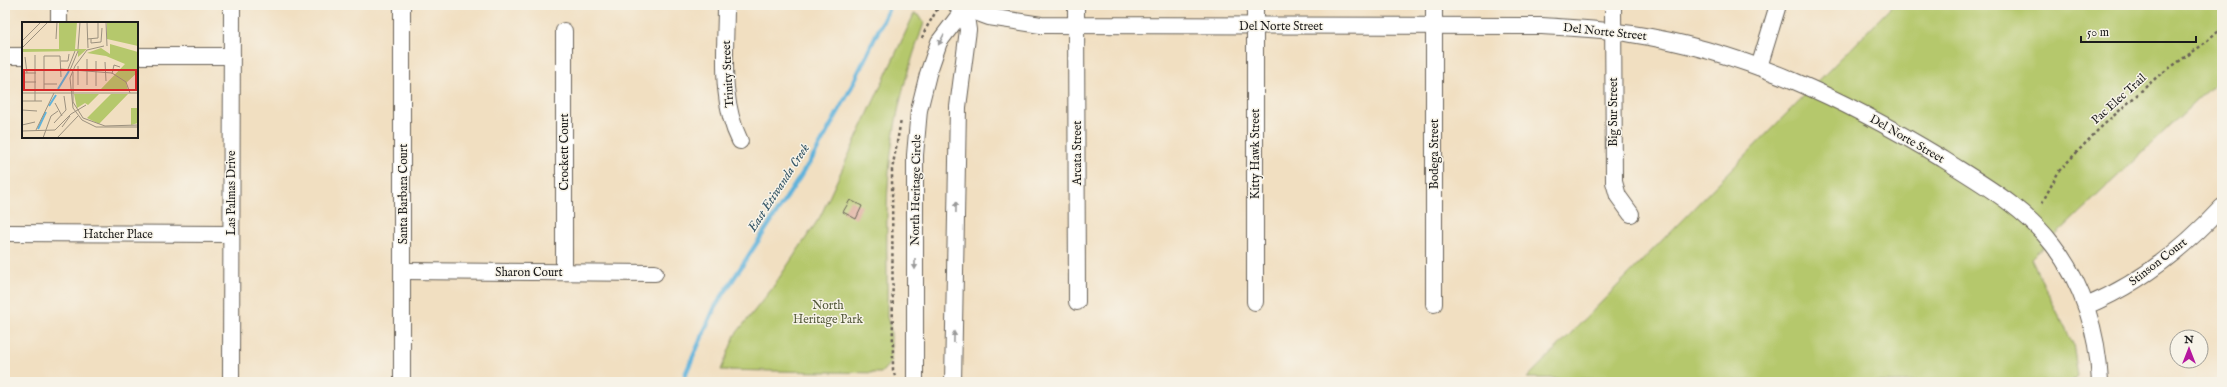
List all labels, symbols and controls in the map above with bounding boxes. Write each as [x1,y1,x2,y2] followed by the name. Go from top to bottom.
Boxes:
[2081,18,2196,44] scale bar
[1239,19,1323,34] street label: Del Norte Street
[1562,20,1648,44] street label: Del Norte Street
[22,22,138,138] inset map
[2087,25,2109,40] text: 50 m
[937,34,944,46] one-way arrow
[719,40,737,108] street label: Trinity Street
[2089,70,2150,128] street label: Pac Elec Trail
[1606,77,1621,147] street label: Big Sur Street
[1248,109,1263,199] street label: Kitty Hawk Street
[1867,112,1947,166] street label: Del Norte Street
[557,113,572,191] street label: Crockett Court
[1427,119,1442,189] street label: Bodega Street
[1070,121,1085,186] street label: Arcata Street
[908,134,924,246] street label: North Heritage Circle
[744,140,814,236] water label: East Etiwanda Creek
[396,144,411,244] street label: Santa Barbara Court
[224,150,239,236] street label: Las Palmas Drive
[952,201,959,213] one-way arrow
[83,227,153,242] street label: Hatcher Place
[2126,235,2190,289] street label: Stinson Court
[912,258,918,271] one-way arrow
[495,265,563,280] street label: Sharon Court
[793,298,864,327] park label: North Heritage Park
[2169,329,2209,369] north arrow
[950,331,957,343] one-way arrow
[2183,333,2194,347] text: N

